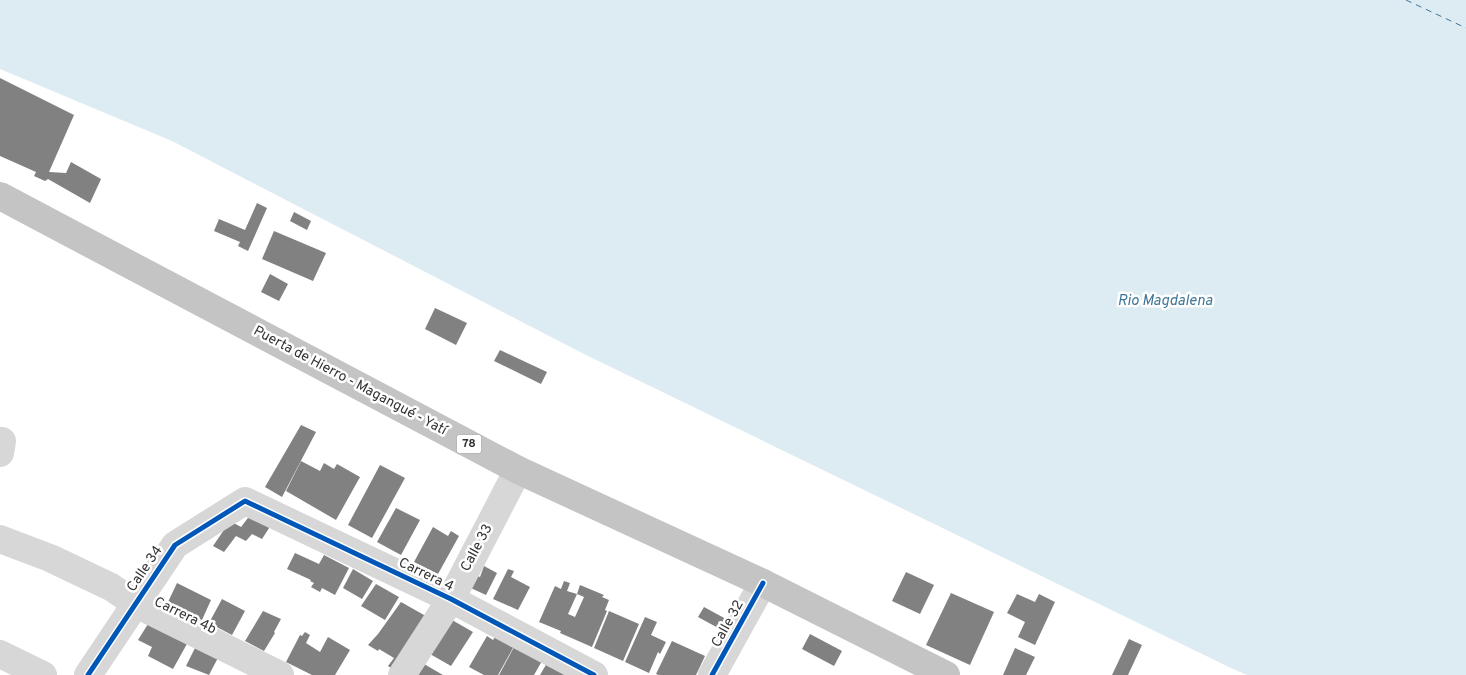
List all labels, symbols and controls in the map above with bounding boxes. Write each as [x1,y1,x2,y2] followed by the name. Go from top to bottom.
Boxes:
[1117,292,1213,311] water label: Rio Magdalena
[250,323,451,440] street label: Puerta de Hierro - Magangué - Yatí
[456,434,482,454] road number: 78
[457,521,497,575] street label: Calle 33
[123,543,167,595] street label: Calle 34
[396,554,456,596] street label: Carrera 4
[151,594,219,638] street label: Carrera 4b
[708,597,748,651] street label: Calle 32

